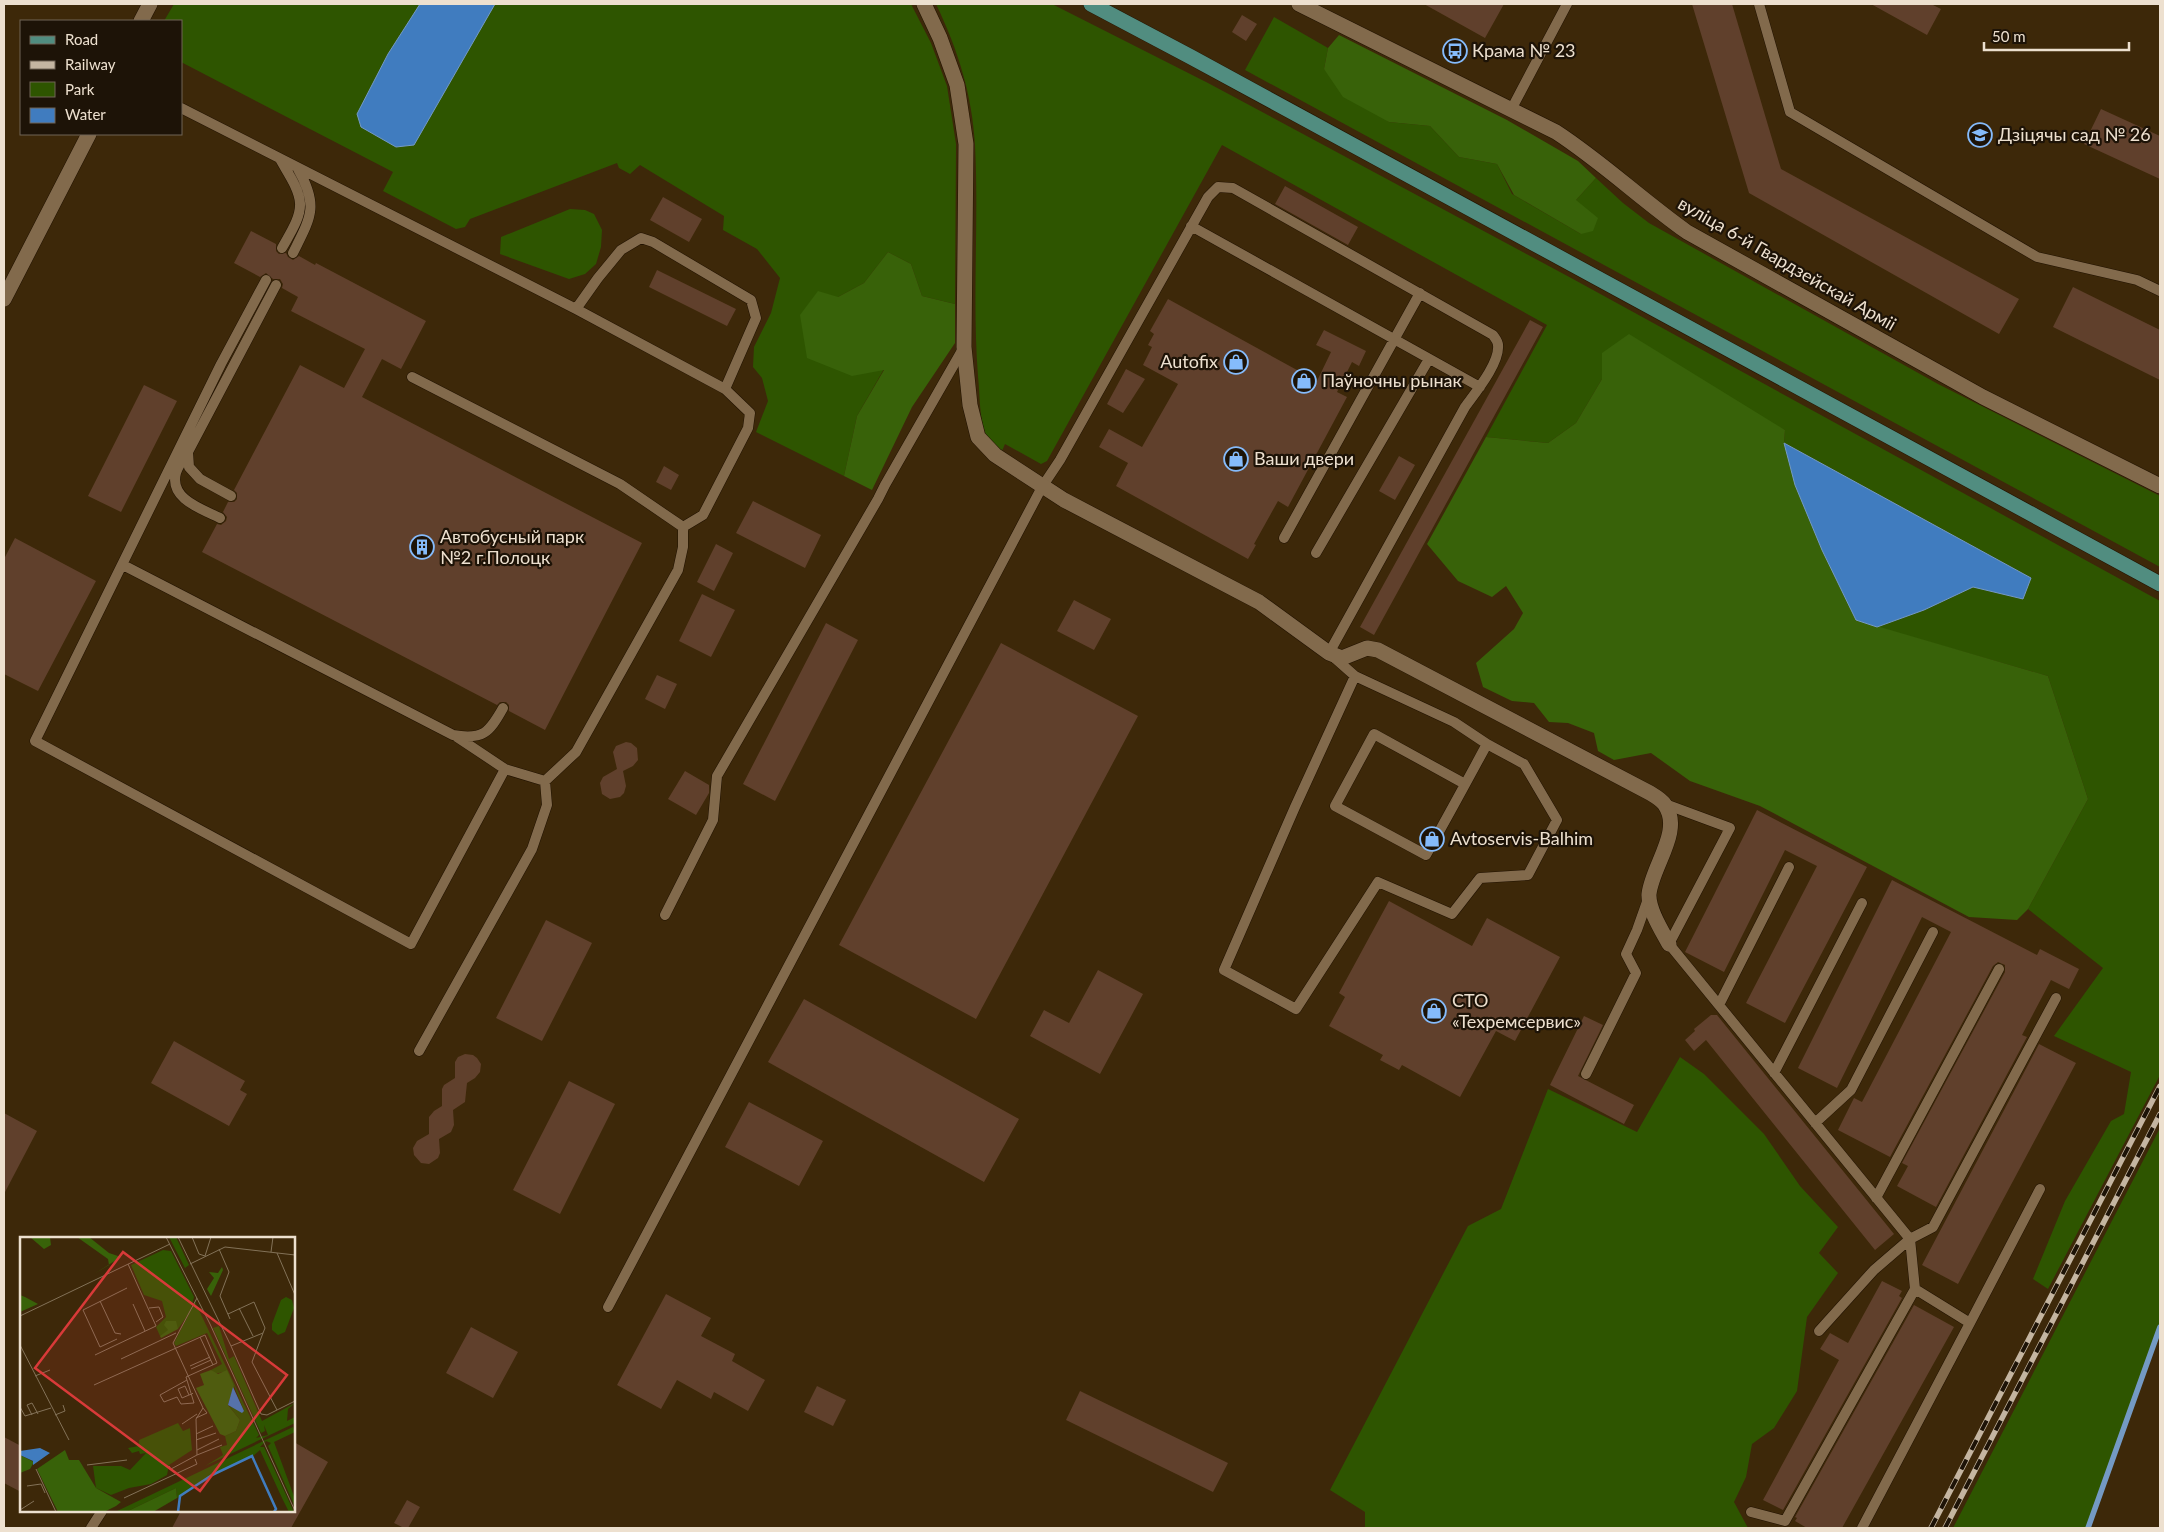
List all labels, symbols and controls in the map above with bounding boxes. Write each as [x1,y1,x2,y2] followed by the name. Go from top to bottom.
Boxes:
[20,20,182,135] legend
[1984,20,2129,52] scale bar
[1992,27,2026,45] text: 50 m
[65,30,98,48] text: Road
[1442,38,1468,64] bus stop icon: Крама № 23
[1472,39,1576,61] place label: Крама № 23
[65,55,116,73] text: Railway
[65,80,95,98] text: Park
[65,105,106,123] text: Water
[1967,122,1993,148] school or university icon: Дзіцячы сад № 26
[1998,123,2151,145] place label: Дзіцячы сад № 26
[1675,192,1900,335] street label: вуліца 6-й Гвардзейскай Арміі
[1223,349,1249,375] shop icon: Autofix
[1160,350,1218,372] place label: Autofix
[1291,368,1317,394] shop icon: Паўночны рынак
[1322,369,1462,391] place label: Паўночны рынак
[1223,446,1249,472] shop icon: Ваши двери
[1254,447,1354,469] place label: Ваши двери
[440,525,585,568] place label: Автобусный парк №2 г.Полоцк
[409,534,435,560] building icon: Автобусный парк №2 г.Полоцк
[1419,826,1445,852] shop icon: Avtoservis-Balhim
[1450,827,1593,849] place label: Avtoservis-Balhim
[1452,989,1581,1032] place label: СТО «Техремсервис»
[1421,998,1447,1024] shop icon: СТО «Техремсервис»
[20,1237,295,1512] inset map

